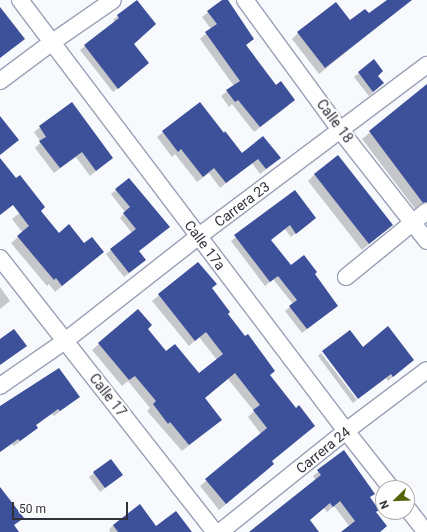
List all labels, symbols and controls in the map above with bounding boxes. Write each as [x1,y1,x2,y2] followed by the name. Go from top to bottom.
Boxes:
[313,96,357,146] street label: Calle 18
[211,178,273,230] street label: Carrera 23
[181,217,229,273] street label: Calle 17a
[86,370,130,420] street label: Calle 17
[293,423,353,477] street label: Carrera 24
[375,480,415,520] north arrow
[14,494,130,520] scale bar
[377,498,392,511] text: N
[19,502,46,516] text: 50 m

